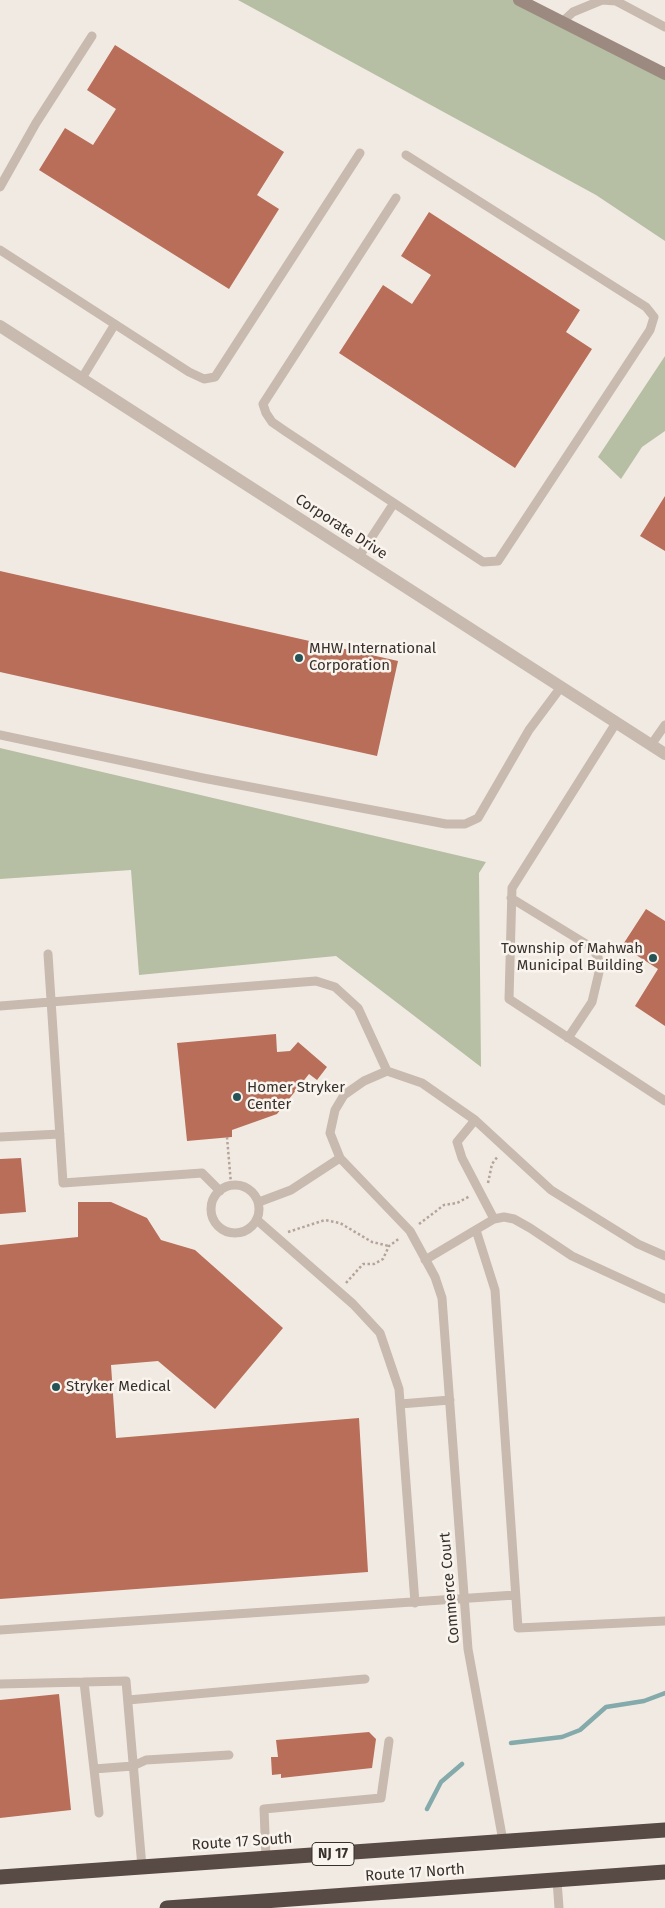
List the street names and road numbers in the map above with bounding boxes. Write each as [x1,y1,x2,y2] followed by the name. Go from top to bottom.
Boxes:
[292,491,390,563] street label: Corporate Drive
[436,1531,464,1645] street label: Commerce Court
[191,1830,293,1854] street label: Route 17 South
[312,1842,354,1866] road number: NJ 17
[365,1861,465,1885] street label: Route 17 North

